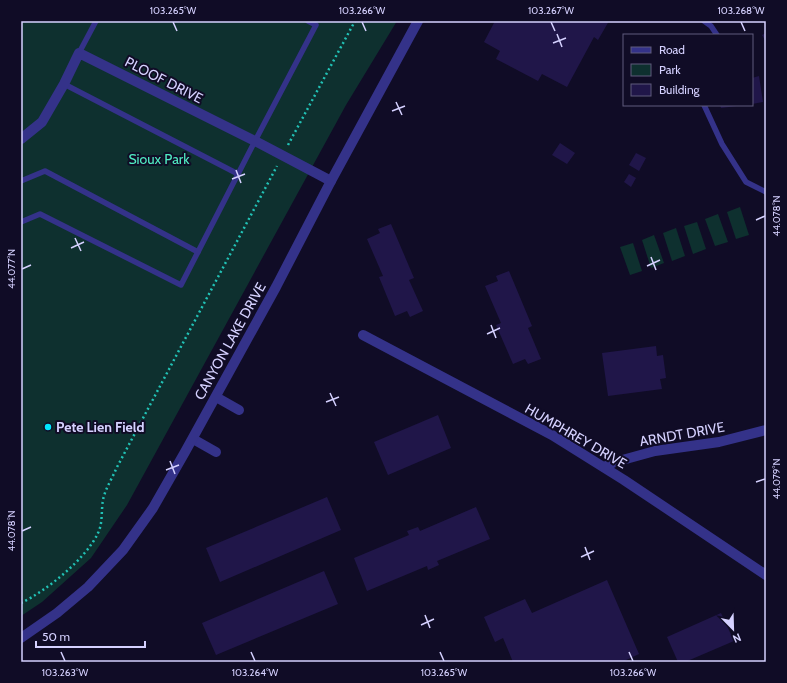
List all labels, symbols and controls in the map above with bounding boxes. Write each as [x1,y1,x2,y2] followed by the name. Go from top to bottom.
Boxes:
[150,4,197,17] text: 103.265°W
[339,4,386,17] text: 103.266°W
[528,4,575,17] text: 103.267°W
[717,4,765,17] text: 103.268°W
[623,34,753,106] legend
[659,42,685,57] text: Road
[122,53,206,107] street label: PLOOF DRIVE
[659,62,681,77] text: Park
[659,82,701,97] text: Building
[128,150,190,168] park label: Sioux Park
[770,195,783,237] text: 44.078°N
[5,249,18,289] text: 44.077°N
[190,279,270,403] street label: CANYON LAKE DRIVE
[522,399,630,473] street label: HUMPHREY DRIVE
[56,418,144,436] place label: Pete Lien Field
[638,418,726,450] street label: ARNDT DRIVE
[43,422,53,432] marker: Pete Lien Field
[770,459,783,499] text: 44.079°N
[5,510,18,552] text: 44.078°N
[713,609,753,649] north arrow
[36,623,145,649] scale bar
[42,629,70,644] text: 50 m
[731,630,743,646] text: N
[42,666,89,679] text: 103.263°W
[232,666,279,679] text: 103.264°W
[421,666,468,679] text: 103.265°W
[610,666,657,679] text: 103.266°W

